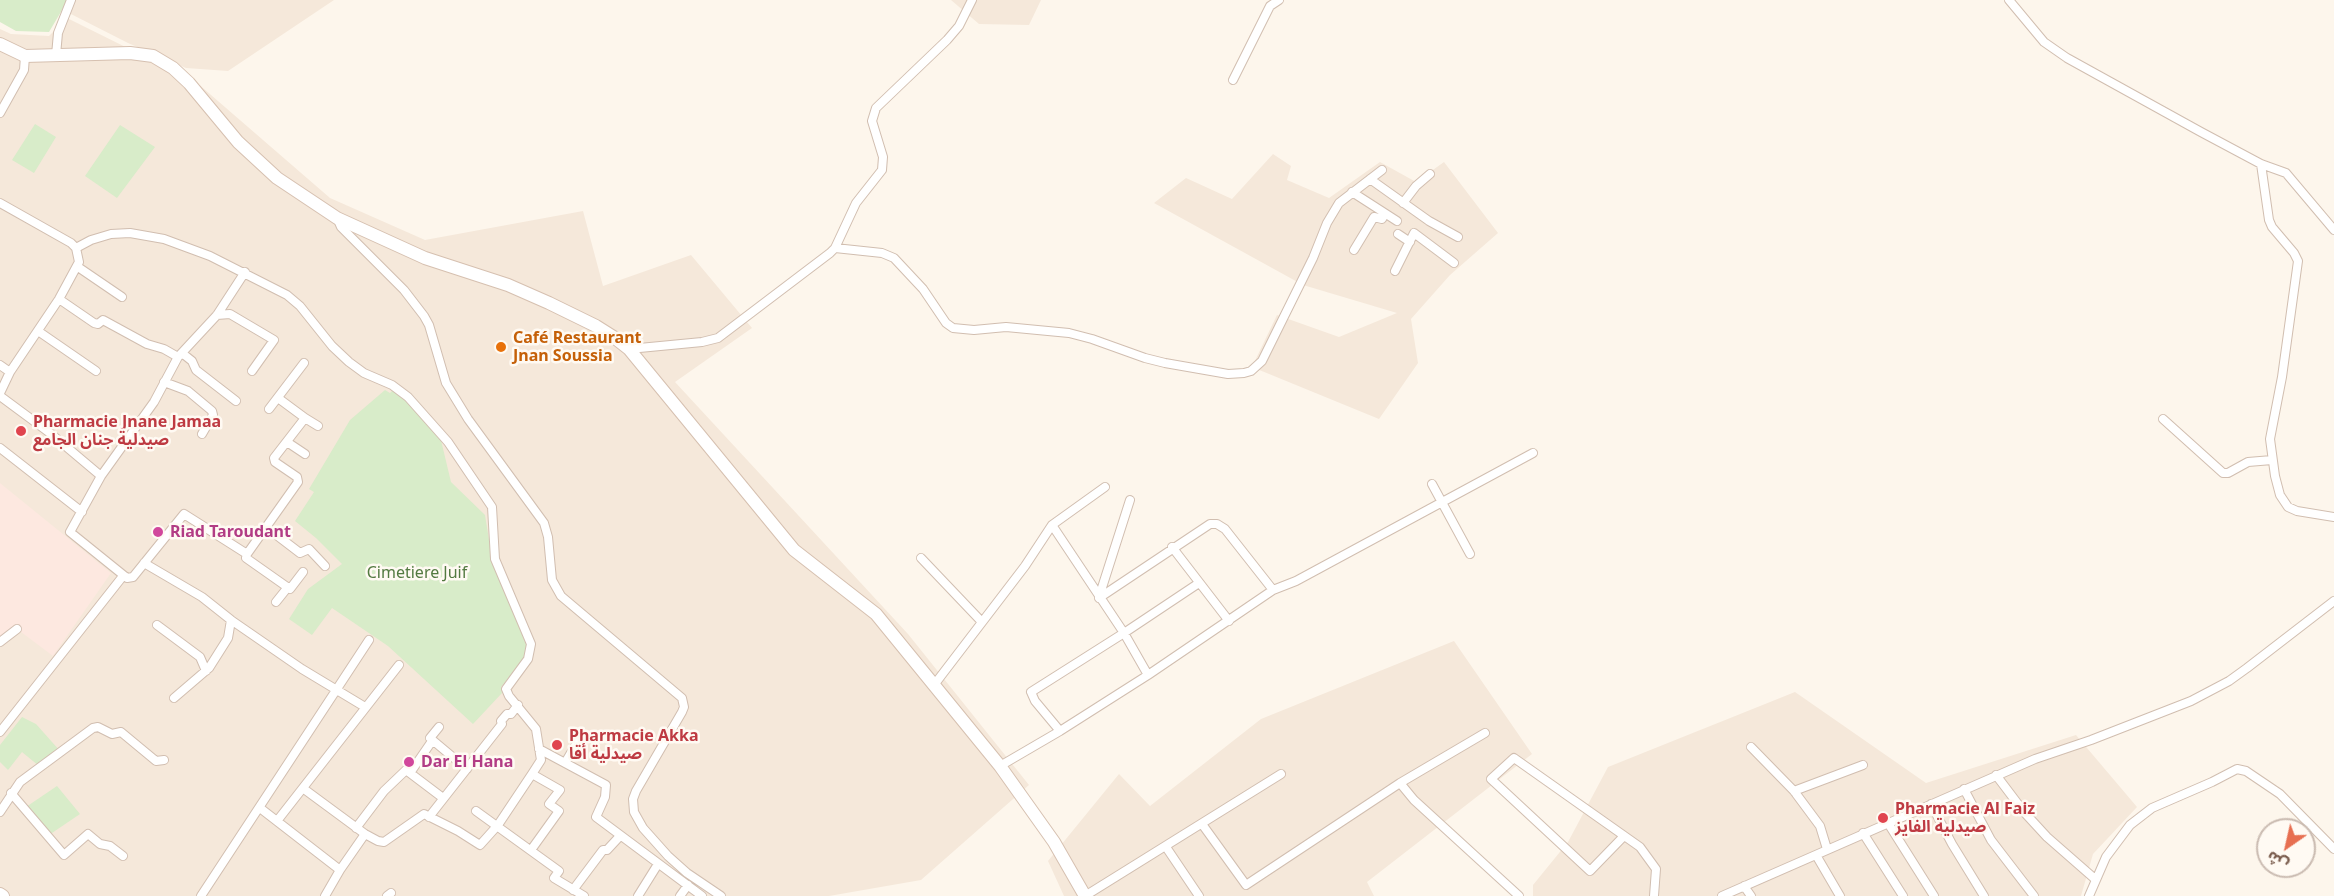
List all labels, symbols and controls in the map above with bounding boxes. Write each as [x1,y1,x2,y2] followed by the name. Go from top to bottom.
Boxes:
[513,328,642,366] place label: Café Restaurant Jnan Soussia
[494,340,508,354] marker: Café Restaurant Jnan Soussia
[33,412,221,450] place label: Pharmacie Jnane Jamaa صيدلية جنان الجامع
[14,424,28,438] marker: Pharmacie Jnane Jamaa صيدلية جنان الجامع
[170,522,291,542] place label: Riad Taroudant
[151,525,165,539] marker: Riad Taroudant
[367,563,467,583] park label: Cimetiere Juif
[569,726,699,764] place label: Pharmacie Akka صيدلية أقا
[550,738,564,752] marker: Pharmacie Akka صيدلية أقا
[421,752,513,772] place label: Dar El Hana
[402,755,416,769] marker: Dar El Hana
[1895,799,2035,837] place label: Pharmacie Al Faiz صيدلية الفايز
[1876,811,1890,825] marker: Pharmacie Al Faiz صيدلية الفايز
[2256,818,2316,878] north arrow
[2262,846,2292,877] text: ش

